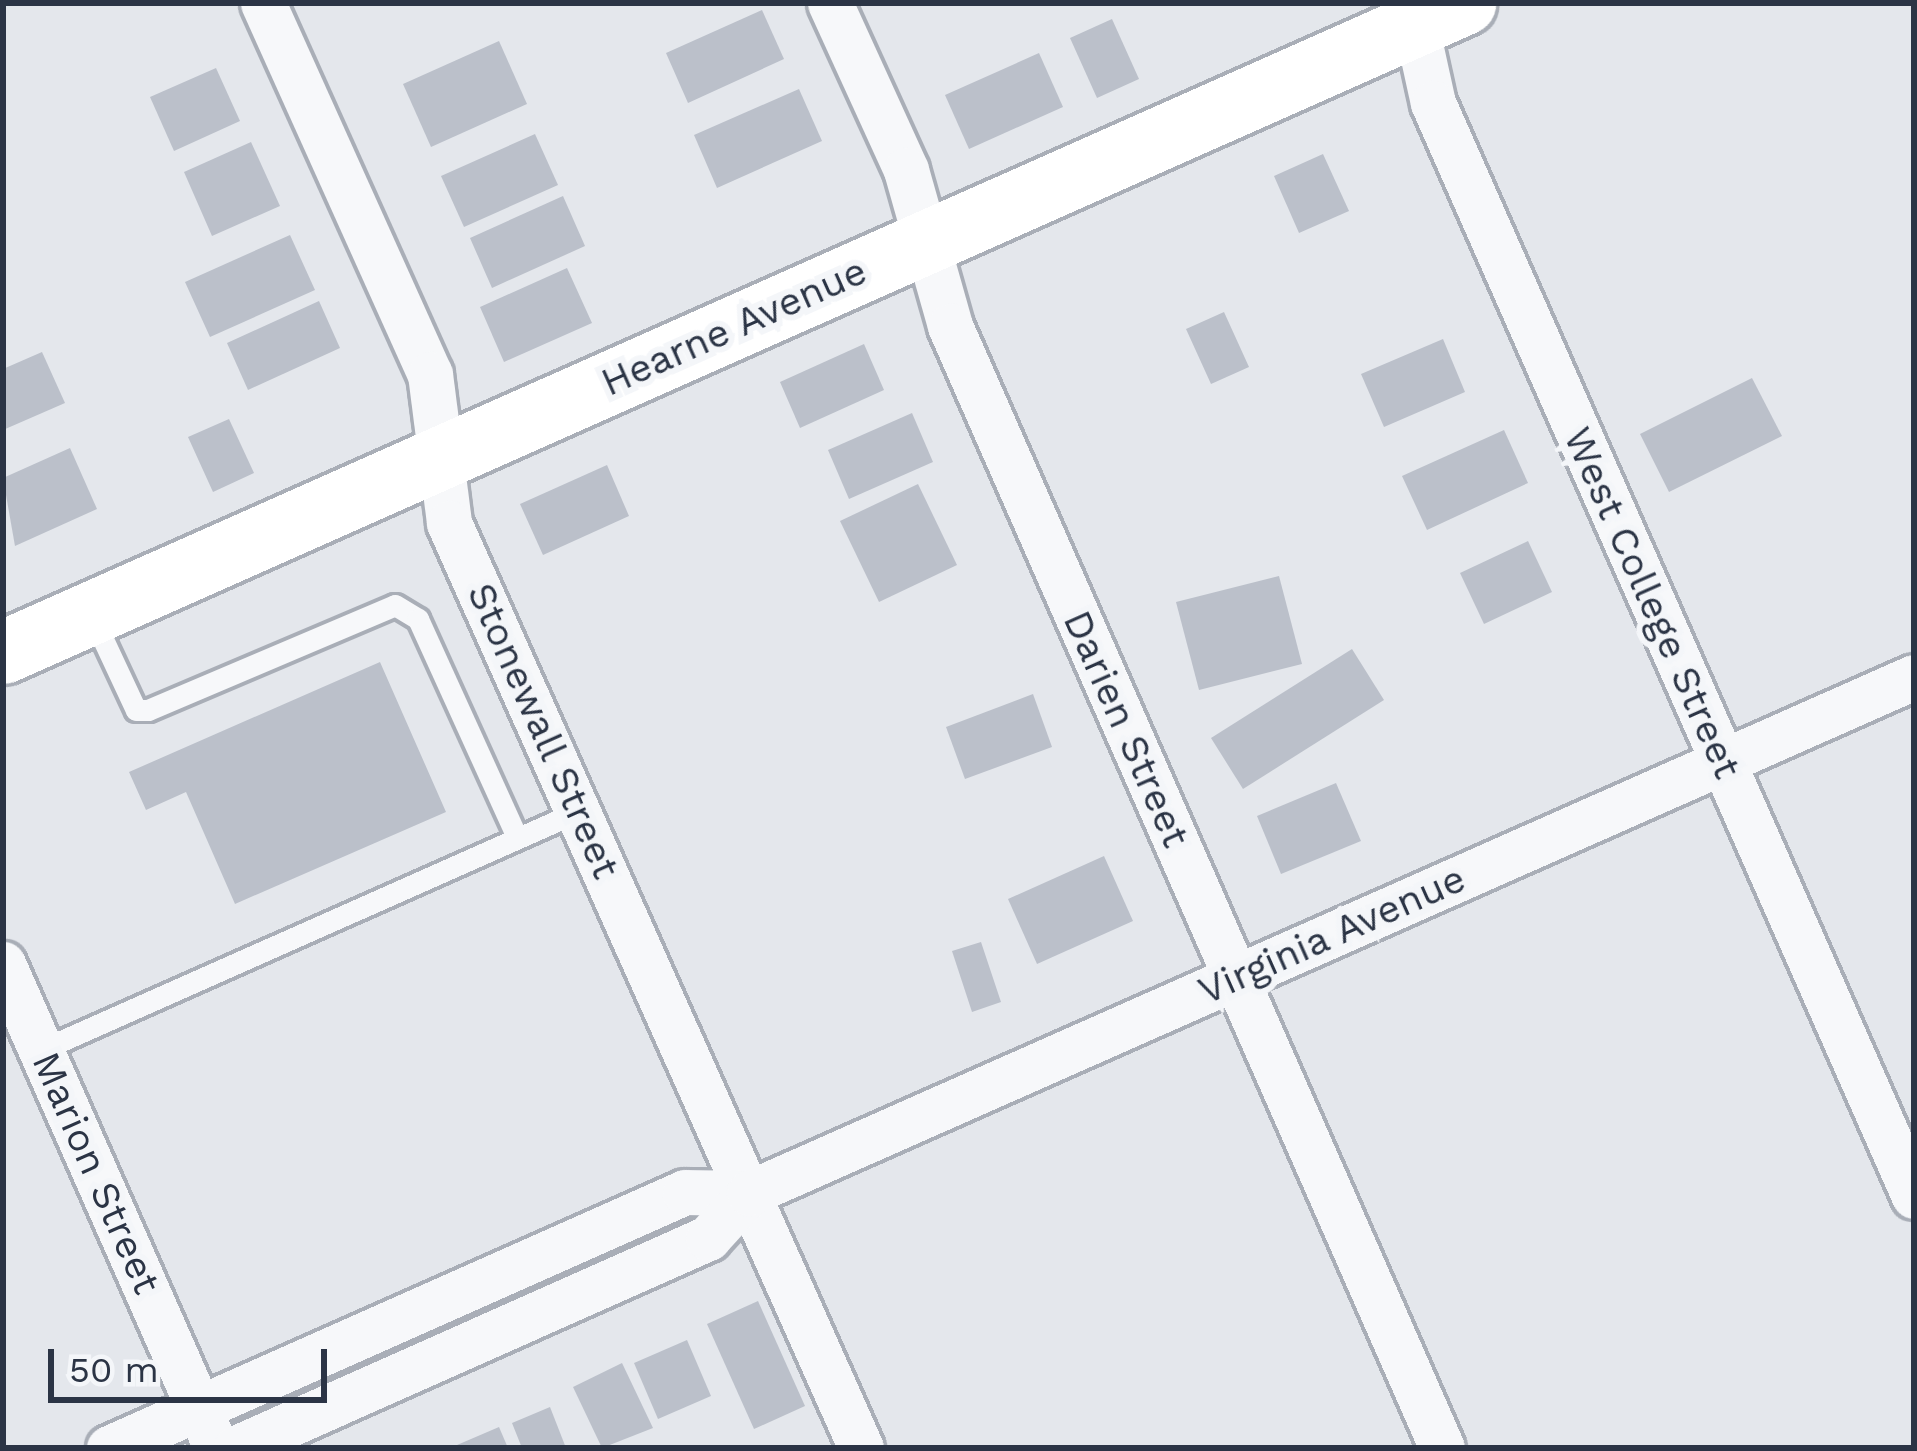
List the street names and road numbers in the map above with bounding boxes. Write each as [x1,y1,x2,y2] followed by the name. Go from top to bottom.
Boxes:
[594,247,874,407] street label: Hearne Avenue
[1553,420,1751,786] street label: West College Street
[457,575,629,887] street label: Stonewall Street
[1053,604,1199,854] street label: Darien Street
[1190,855,1474,1015] street label: Virginia Avenue
[22,1045,170,1301] street label: Marion Street

